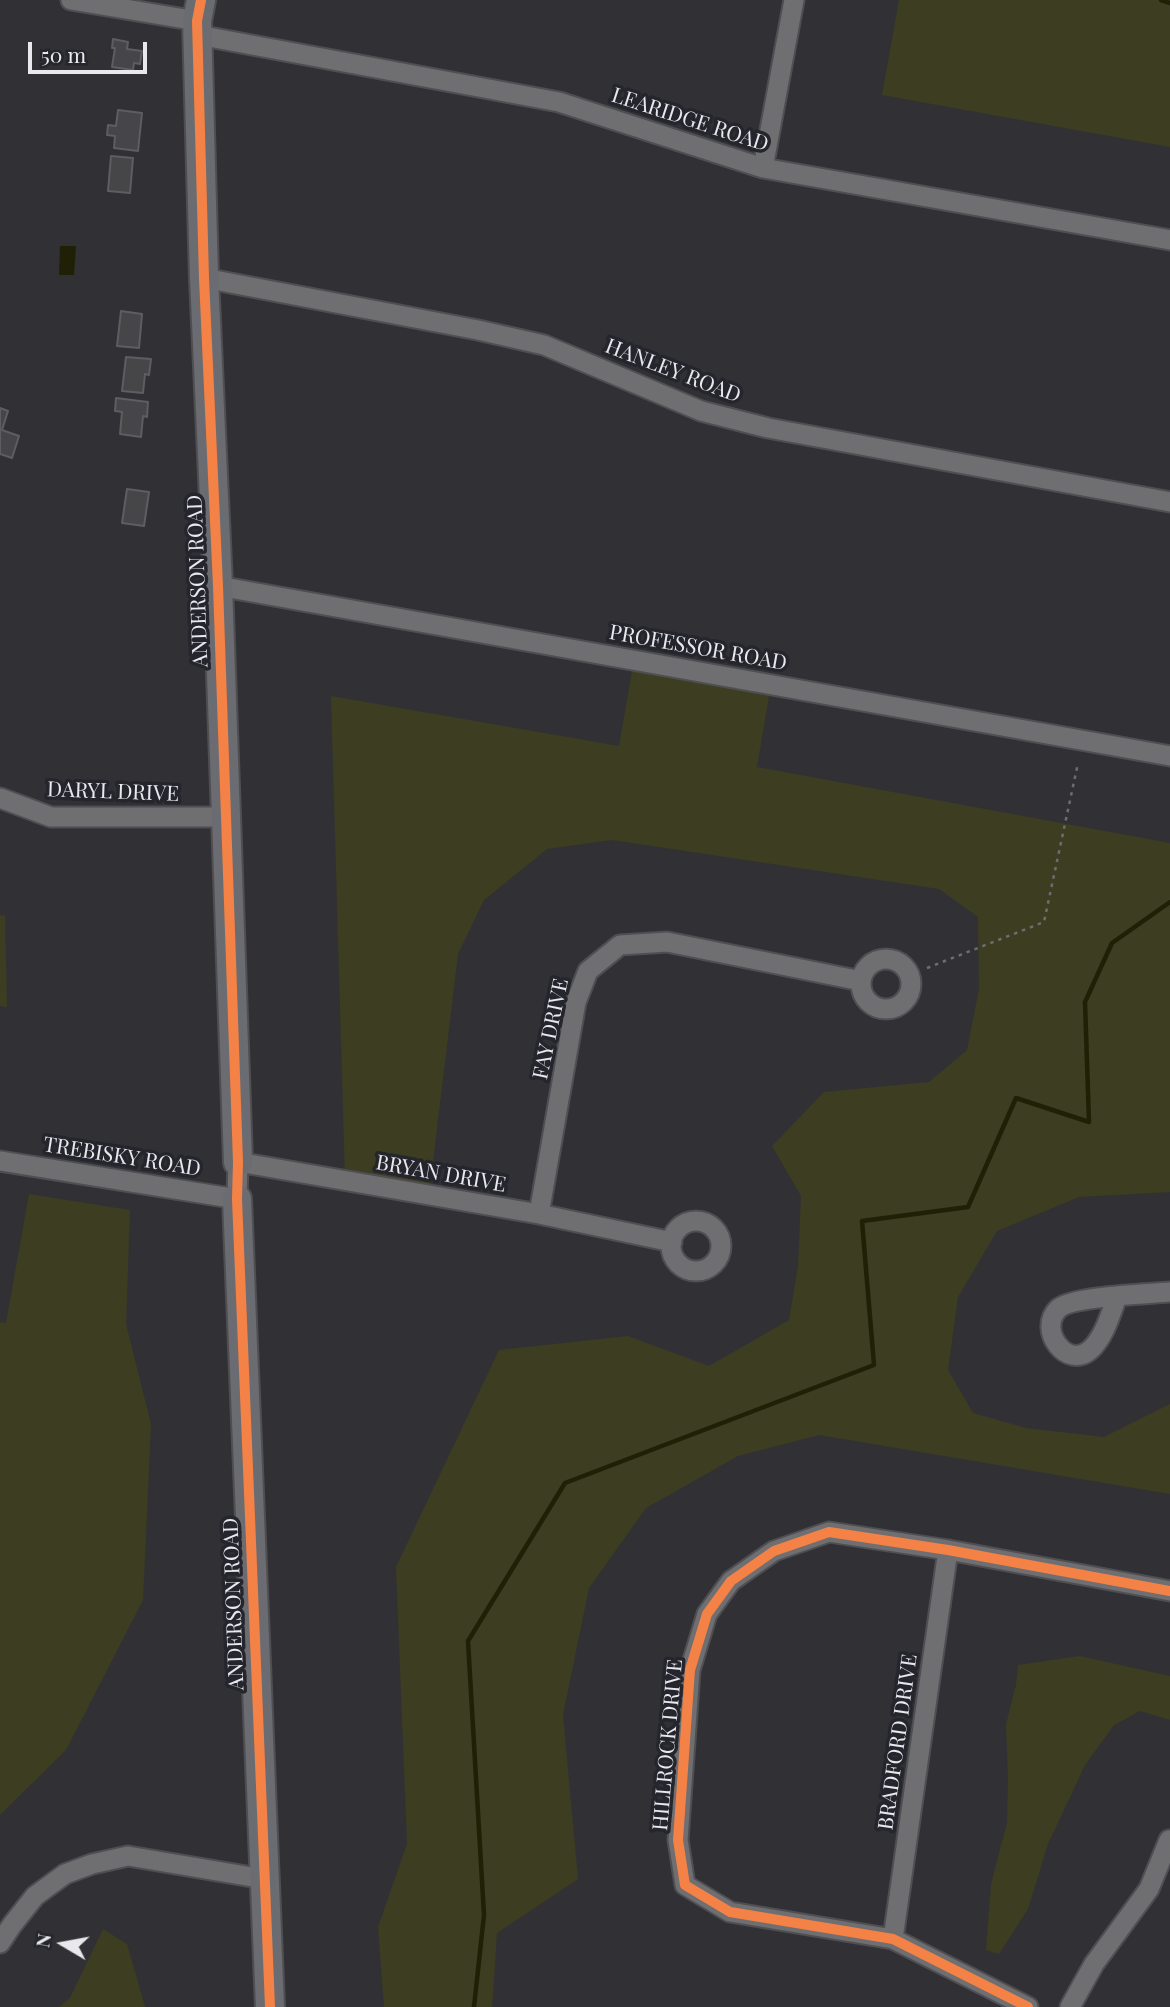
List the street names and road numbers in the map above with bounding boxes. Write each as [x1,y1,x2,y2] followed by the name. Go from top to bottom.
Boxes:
[608,83,772,157] street label: LEARIDGE ROAD
[602,334,744,408] street label: HANLEY ROAD
[182,494,214,668] street label: ANDERSON ROAD
[607,620,789,676] street label: PROFESSOR ROAD
[47,777,179,807] street label: DARYL DRIVE
[528,976,574,1082] street label: FAY DRIVE
[41,1132,203,1182] street label: TREBISKY ROAD
[374,1150,508,1198] street label: BRYAN DRIVE
[218,1517,250,1691] street label: ANDERSON ROAD
[873,1652,923,1832] street label: BRADFORD DRIVE
[648,1658,688,1832] street label: HILLROCK DRIVE

